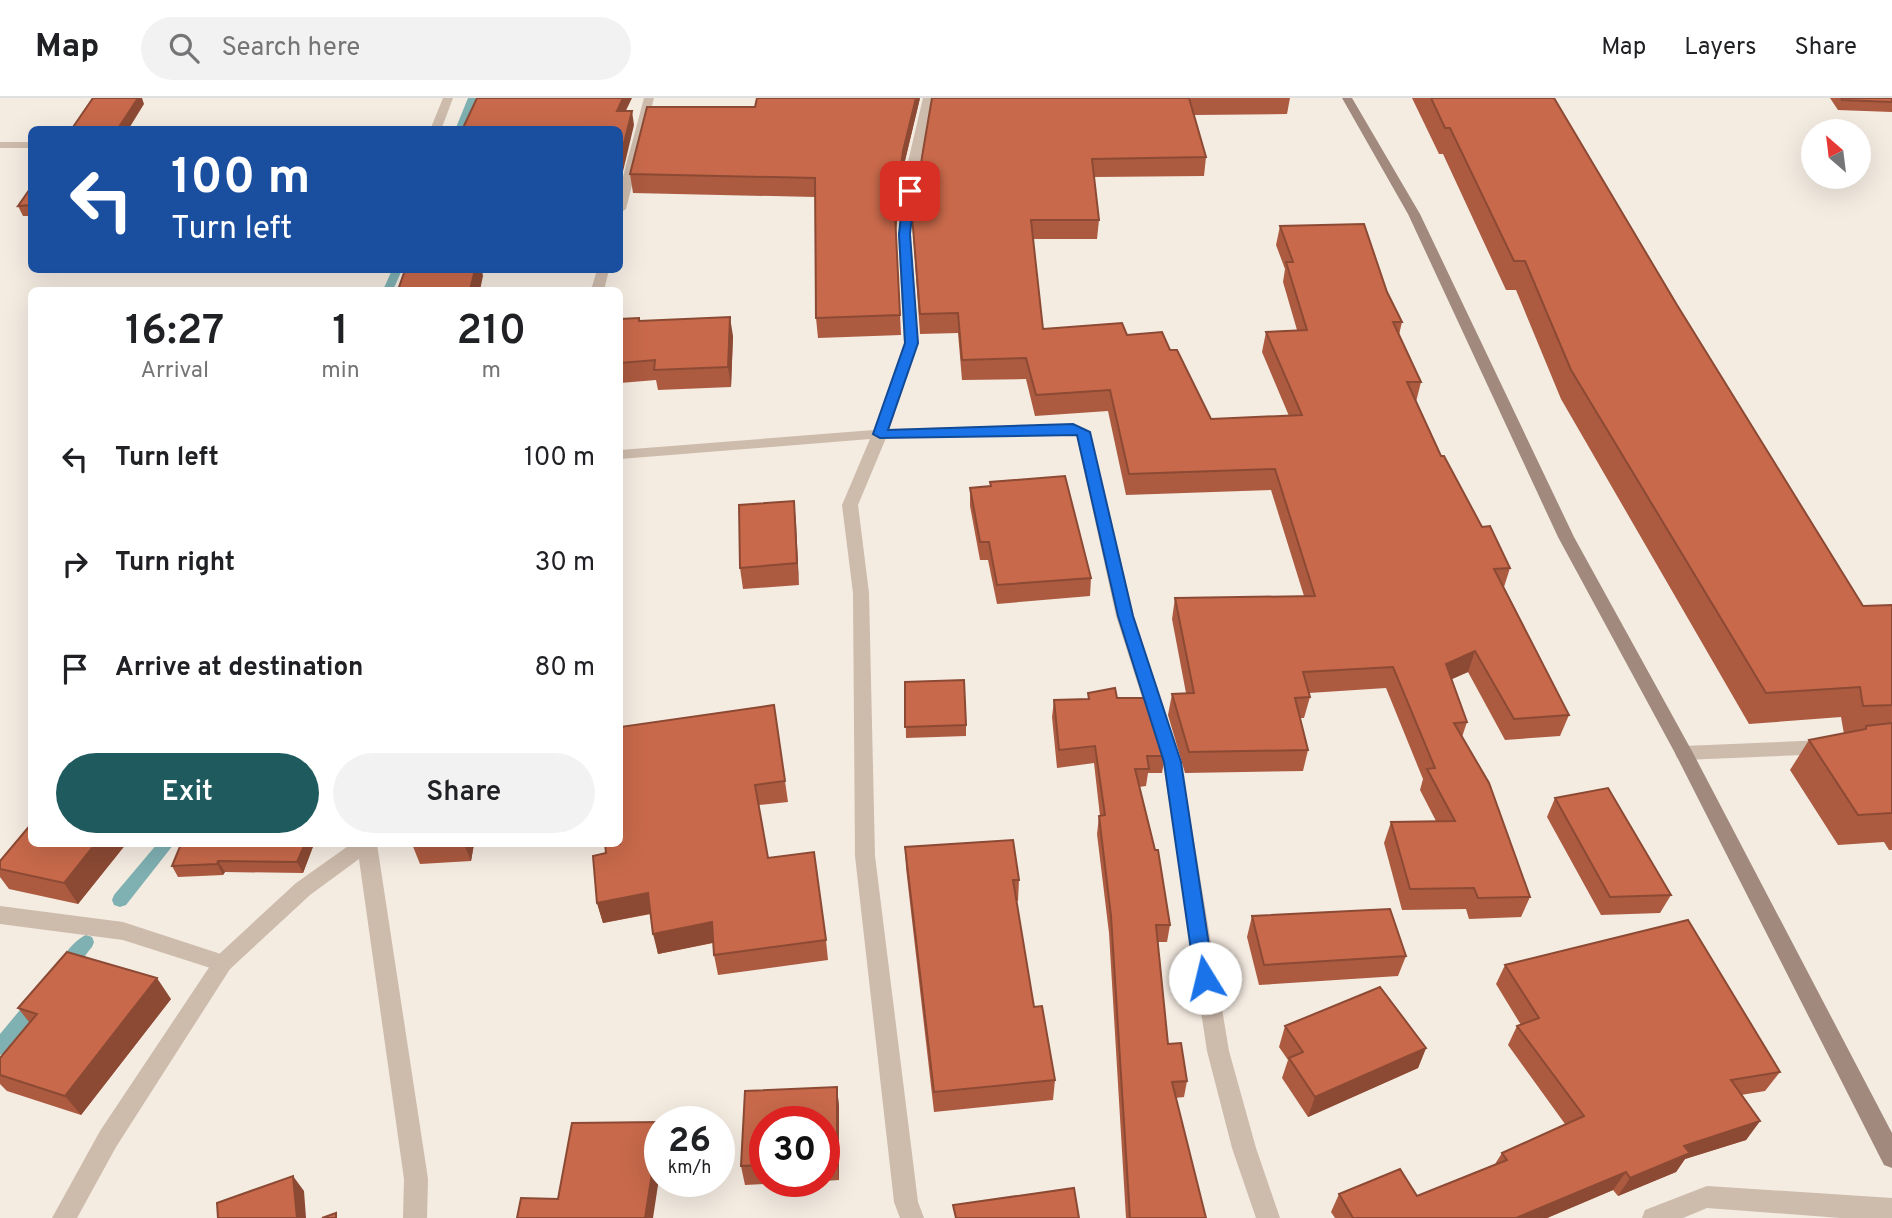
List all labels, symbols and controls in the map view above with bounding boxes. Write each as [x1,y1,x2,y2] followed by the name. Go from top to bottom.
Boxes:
[141,17,631,80] search box
[35,27,99,69] text: Map
[165,29,203,67] icon: search
[221,32,360,65] text: Search here
[1601,33,1646,63] text: Map
[1684,33,1756,63] text: Layers
[1794,33,1857,63] text: Share
[1801,119,1871,189] north arrow
[1801,119,1871,189] map controls
[171,149,310,211] text: 100 m
[56,154,147,245] icon: left
[880,161,940,221] pin
[891,172,929,210] icon: arrive
[171,210,292,250] text: Turn left
[125,306,224,359] text: 16:27
[332,306,349,359] text: 1
[457,306,526,359] text: 210
[140,357,209,386] text: Arrival
[321,357,360,386] text: min
[482,357,501,386] text: m
[56,440,94,478] icon: left
[115,442,219,475] text: Turn left
[524,442,595,475] text: 100 m
[56,545,94,583] icon: right
[115,547,235,580] text: Turn right
[535,547,595,580] text: 30 m
[56,650,94,688] icon: arrive
[115,652,363,685] text: Arrive at destination
[535,652,595,685] text: 80 m
[56,753,319,833] button: Exit
[333,753,595,833] button: Share
[1168,941,1242,1015] position arrow
[749,1106,840,1197] speed limit sign: 30
[668,1120,711,1164] text: 26
[668,1157,711,1180] text: km/h

